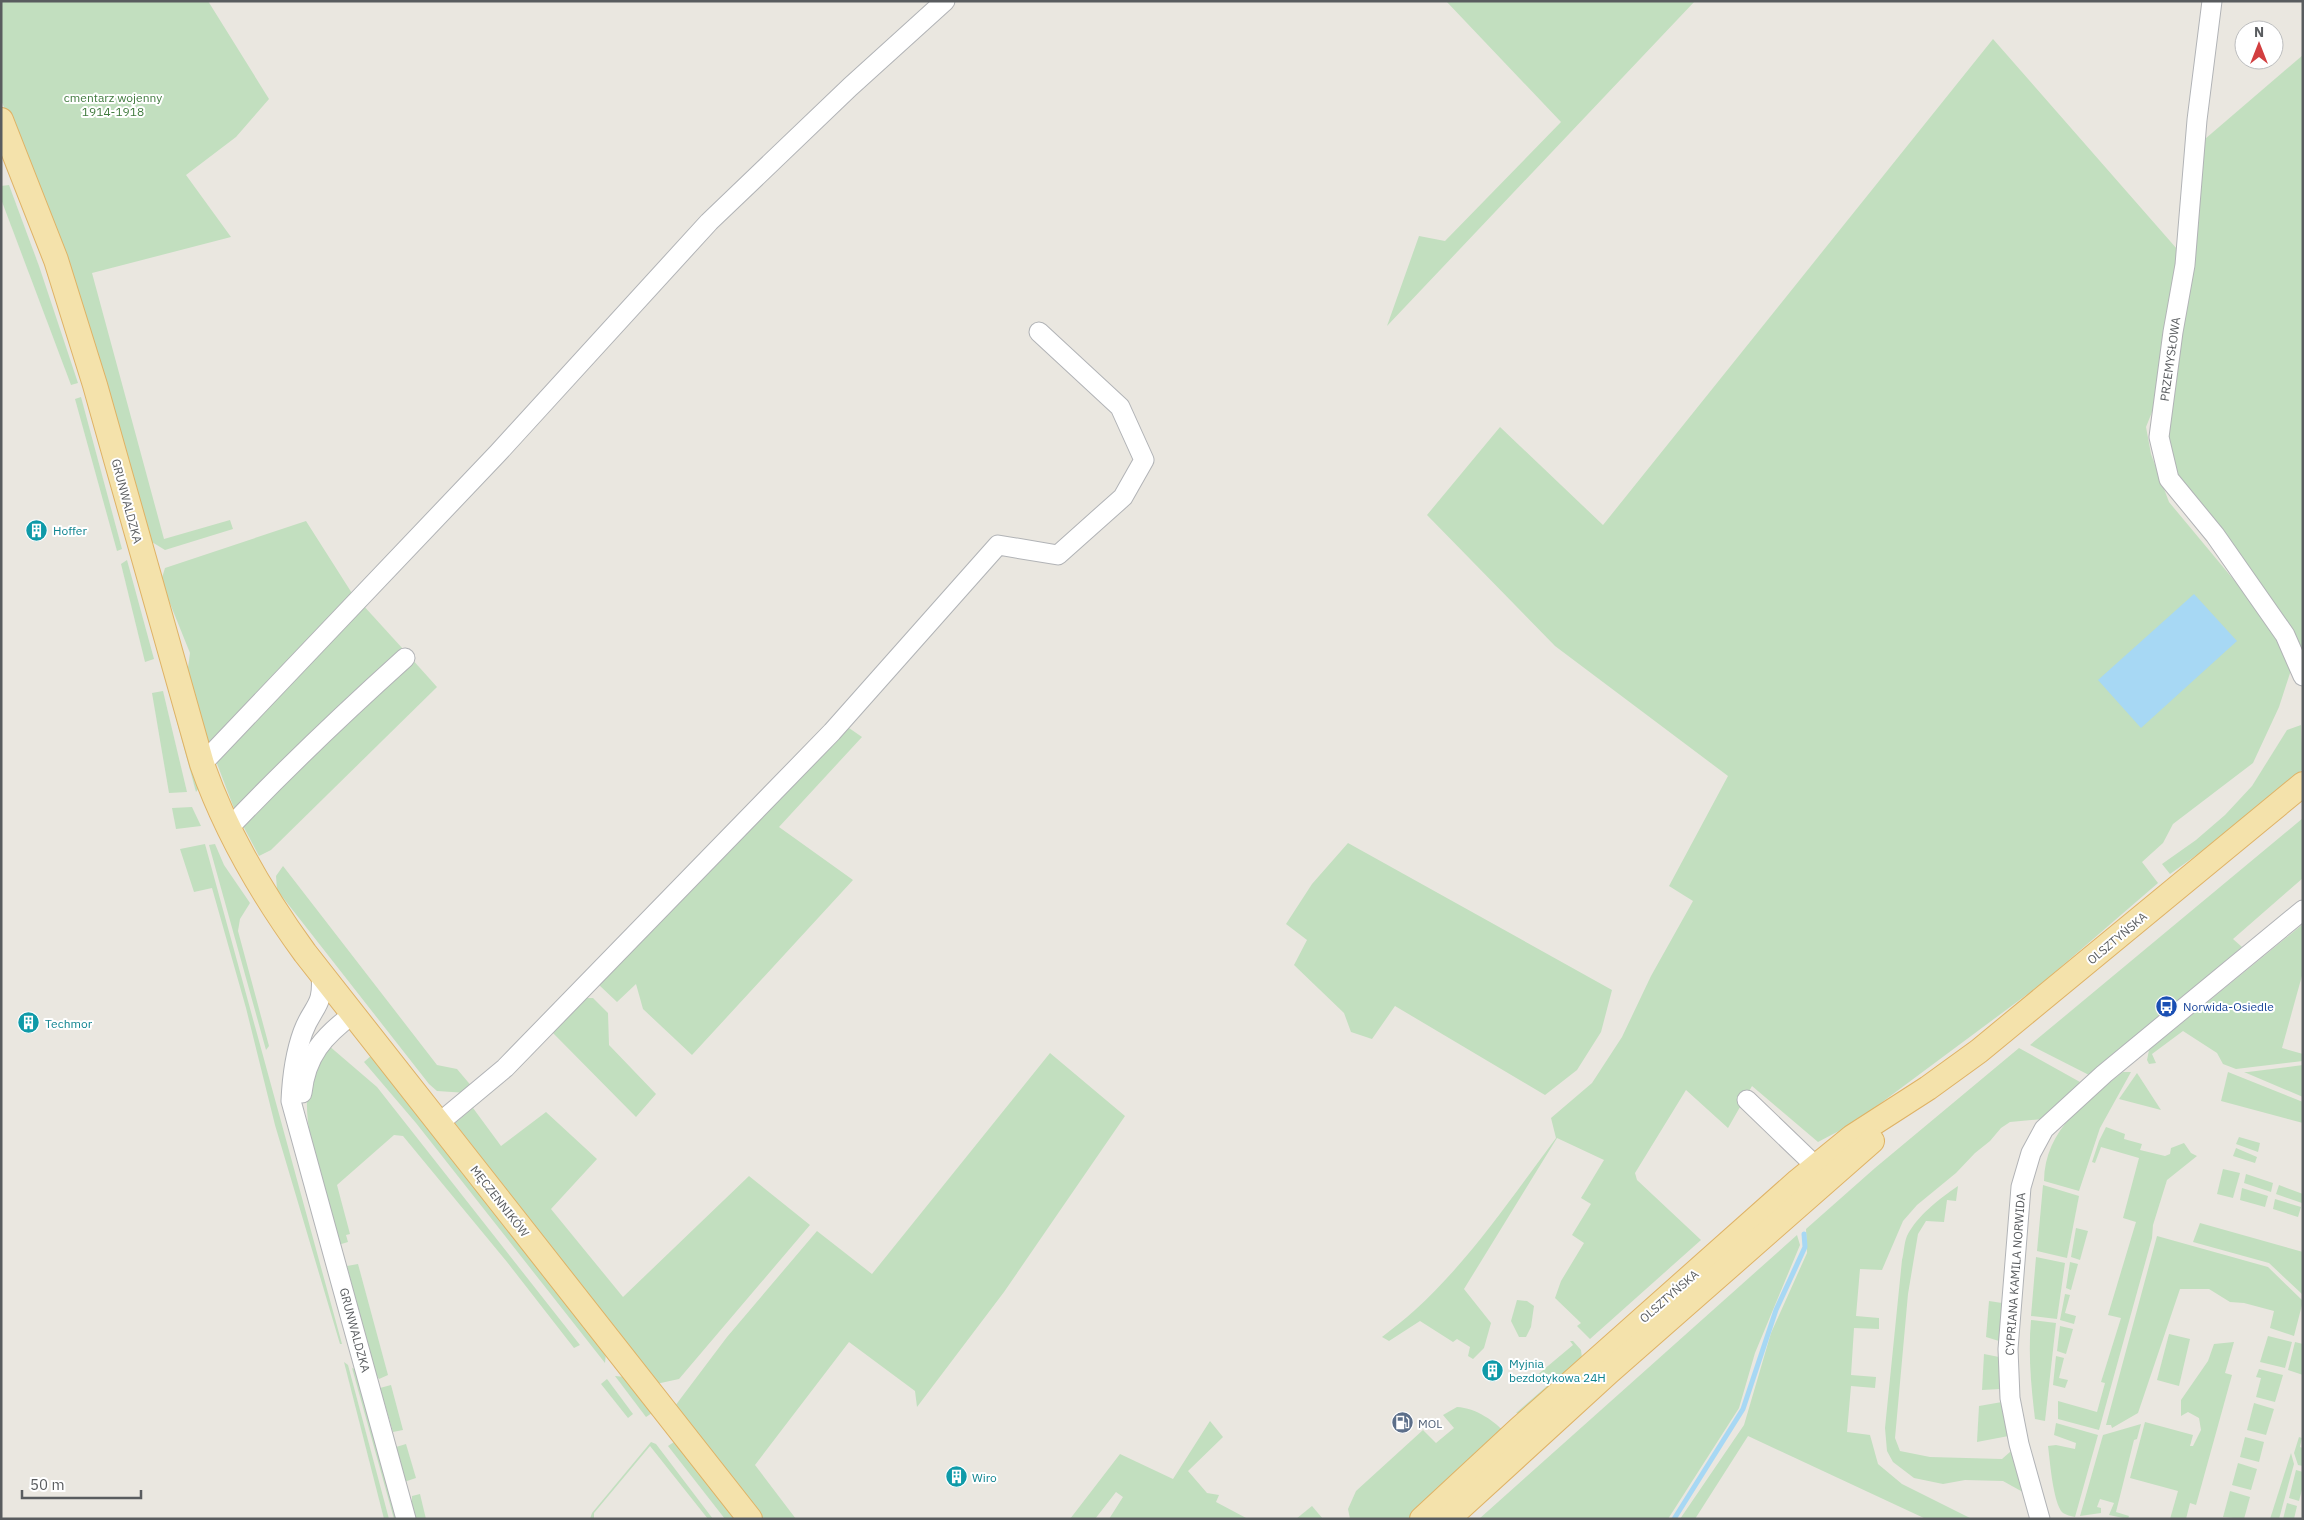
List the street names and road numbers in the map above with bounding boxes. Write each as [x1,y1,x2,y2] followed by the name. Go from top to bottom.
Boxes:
[2157,316,2183,402] street label: PRZEMYSŁOWA
[108,457,146,545] street label: GRUNWALDZKA
[2084,909,2150,967] street label: OLSZTYŃSKA
[467,1162,533,1240] street label: MĘCZENNIKÓW
[2002,1192,2028,1356] street label: CYPRIANA KAMILA NORWIDA
[1636,1266,1702,1326] street label: OLSZTYŃSKA
[336,1286,374,1374] street label: GRUNWALDZKA

